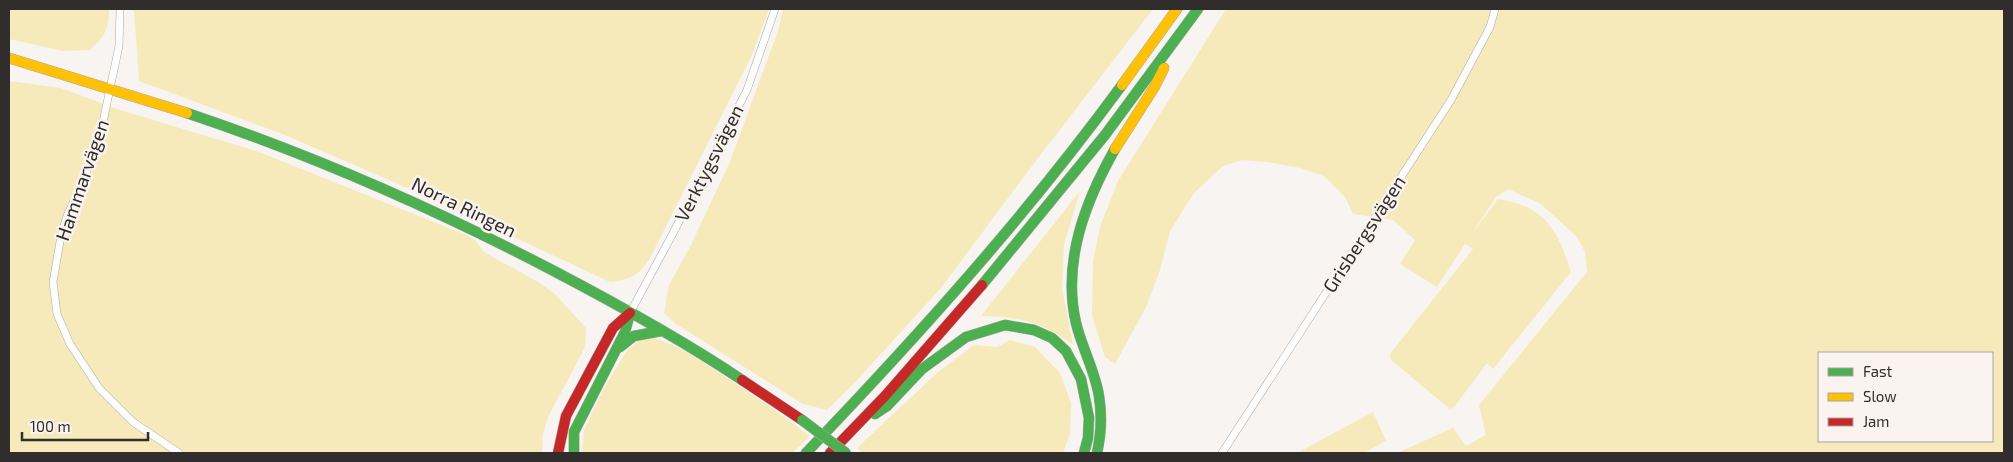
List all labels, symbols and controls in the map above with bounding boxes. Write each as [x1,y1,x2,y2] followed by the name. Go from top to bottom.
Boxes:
[669,101,748,225] street label: Verktygsvägen
[50,116,113,243] street label: Hammarvägen
[408,171,520,242] street label: Norra Ringen
[1317,171,1410,297] street label: Grisbergsvägen
[1818,352,1993,442] legend
[1863,362,1893,380] text: Fast
[1863,387,1897,405] text: Slow
[22,410,149,442] scale bar
[1863,412,1889,430] text: Jam
[30,417,71,435] text: 100 m

